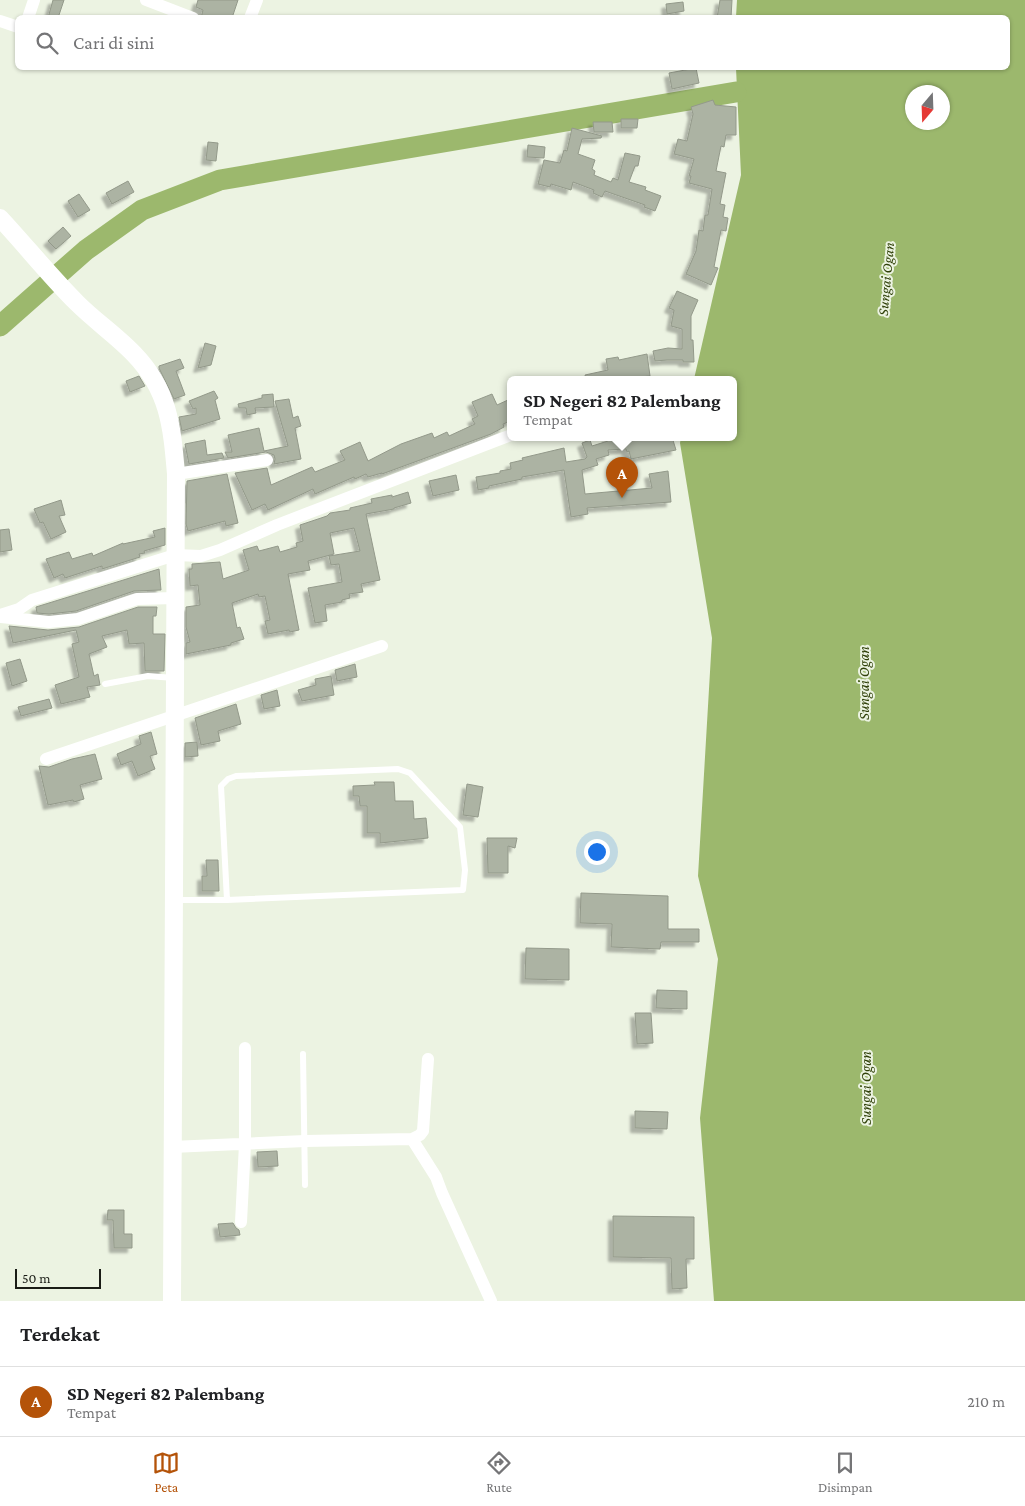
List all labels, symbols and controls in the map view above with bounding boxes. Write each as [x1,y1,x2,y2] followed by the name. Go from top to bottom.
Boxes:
[15,15,1010,70] search box
[33,29,61,57] icon: search
[73,32,154,53] text: Cari di sini
[905,85,950,130] north arrow
[875,241,898,317] water label: Sungai Ogan
[507,376,737,441] popup
[523,390,721,411] text: SD Negeri 82 Palembang
[523,411,572,428] text: Tempat
[606,457,638,498] pin: A
[856,646,873,720] water label: Sungai Ogan
[584,839,610,865] your location
[858,1051,875,1125] water label: Sungai Ogan
[15,1266,101,1289] scale bar
[22,1270,50,1286] text: 50 m
[20,1322,100,1346] text: Terdekat
[67,1383,264,1404] text: SD Negeri 82 Palembang
[31,1393,41,1410] text: A
[967,1393,1005,1410] text: 210 m
[67,1404,116,1421] text: Tempat
[152,1449,180,1495] tab: Peta
[485,1449,513,1495] tab: Rute
[818,1449,873,1495] tab: Disimpan

